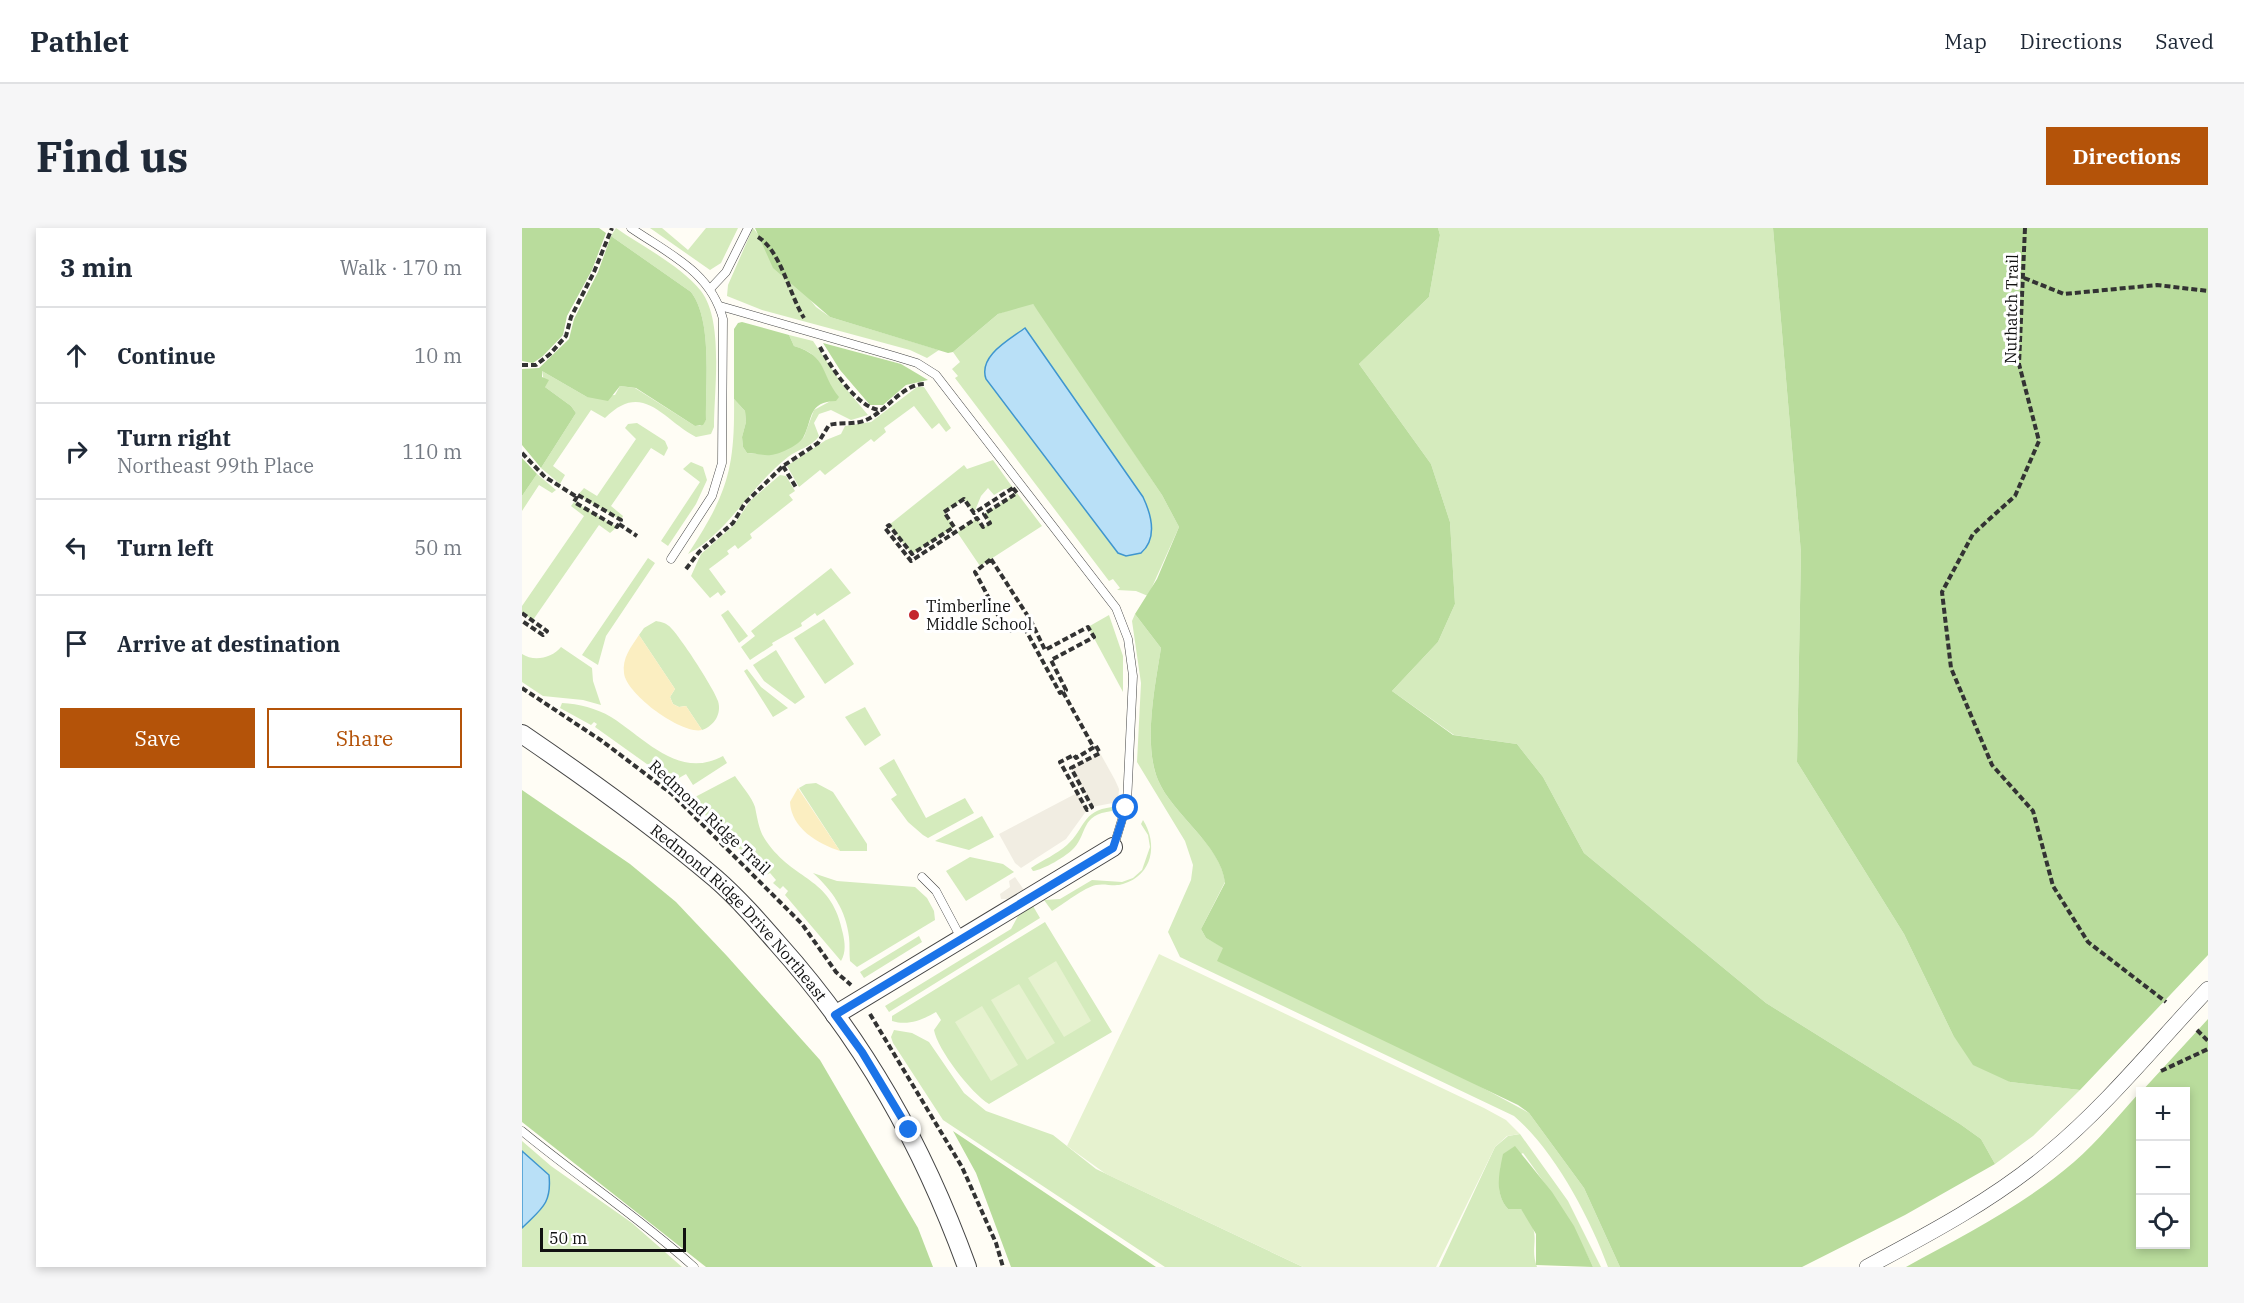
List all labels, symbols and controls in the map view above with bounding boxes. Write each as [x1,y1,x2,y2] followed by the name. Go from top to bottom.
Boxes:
[30,23,129,60] text: Pathlet
[1944,27,1987,55] text: Map
[2020,27,2122,55] text: Directions
[2155,27,2214,55] text: Saved
[2046,127,2208,185] button: Directions
[36,129,188,184] text: Find us
[60,250,133,284] text: 3 min
[340,254,462,281] text: Walk · 170 m
[2000,254,2022,364] street label: Nuthatch Trail
[60,339,93,372] icon: ahead
[117,341,216,370] text: Continue
[414,342,462,369] text: 10 m
[117,423,231,452] text: Turn right
[60,435,93,468] icon: right
[402,438,462,465] text: 110 m
[117,452,314,479] text: Northeast 99th Place
[60,531,93,564] icon: left
[117,533,213,562] text: Turn left
[414,534,462,561] text: 50 m
[926,596,1032,634] place label: Timberline Middle School
[907,608,921,622] marker: Timberline Middle School
[60,627,93,660] icon: arrive
[117,629,340,658] text: Arrive at destination
[60,708,255,768] button: Save
[267,708,462,768] button: Share
[645,755,775,879] street label: Redmond Ridge Trail
[1112,794,1138,820] route start
[646,820,832,1005] street label: Redmond Ridge Drive Northeast
[2136,1087,2190,1249] map controls
[2136,1087,2190,1141] button: +
[895,1116,921,1142] route end
[2136,1141,2190,1195] button: −
[2136,1195,2190,1249] button: locate
[540,1225,686,1252] scale bar
[549,1228,587,1248] text: 50 m

